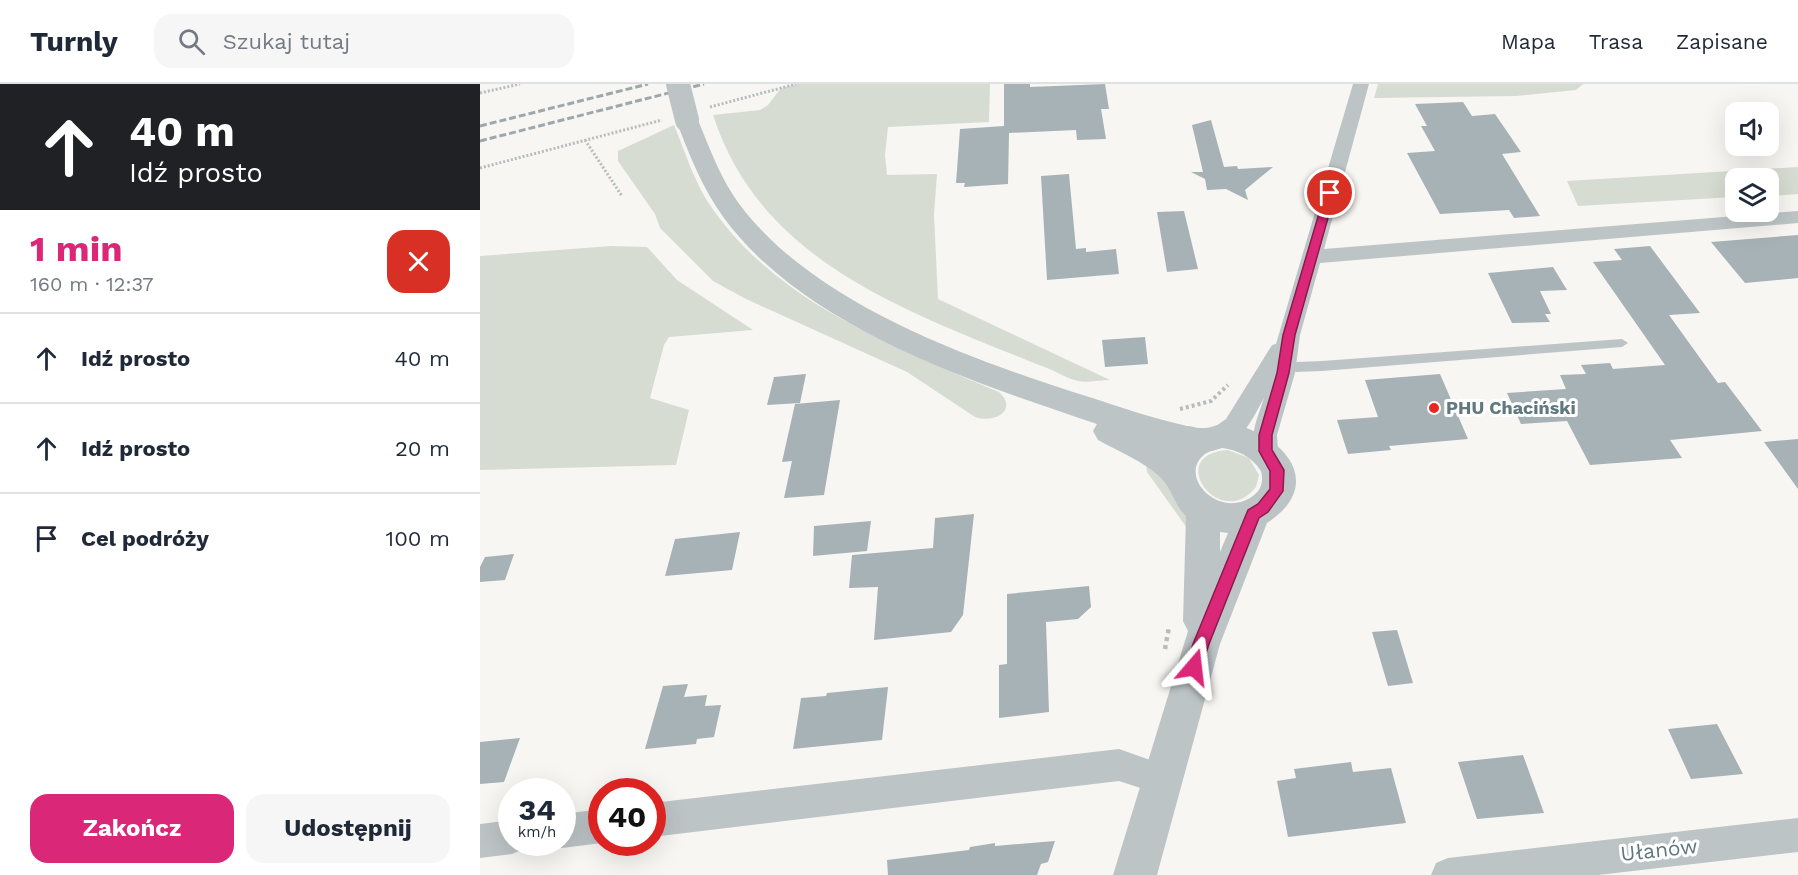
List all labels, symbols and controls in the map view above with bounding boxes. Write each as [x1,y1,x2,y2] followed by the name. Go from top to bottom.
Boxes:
[154,14,574,68] search box
[30,25,118,58] text: Turnly
[175,25,208,58] icon: search
[223,29,350,54] text: Szukaj tutaj
[1501,29,1556,54] text: Mapa
[1589,29,1643,54] text: Trasa
[1676,29,1768,54] text: Zapisane
[1725,102,1779,222] map controls
[1725,102,1779,156] button: sound
[129,107,235,156] text: 40 m
[30,108,108,186] icon: ahead
[129,157,263,189] text: Idź prosto
[1304,167,1355,218] pin
[1725,168,1779,222] button: layers
[1313,176,1346,209] icon: arrive
[30,228,122,270] text: 1 min
[387,230,450,293] button: close
[30,272,154,296] text: 160 m · 12:37
[30,342,63,375] icon: ahead
[81,346,190,371] text: Idź prosto
[394,346,450,371] text: 40 m
[1446,397,1576,418] place label: PHU Chaciński
[1427,401,1441,415] marker: PHU Chaciński
[30,432,63,465] icon: ahead
[81,436,190,461] text: Idź prosto
[395,436,450,461] text: 20 m
[30,522,63,555] icon: arrive
[81,526,209,551] text: Cel podróży
[386,526,450,551] text: 100 m
[1162,635,1226,699] position arrow
[588,778,666,856] speed limit sign: 40
[518,792,556,827] text: 34
[30,794,234,863] button: Zakończ
[246,794,450,863] button: Udostępnij
[518,823,556,841] text: km/h
[1619,833,1699,866] street label: Ułanów

